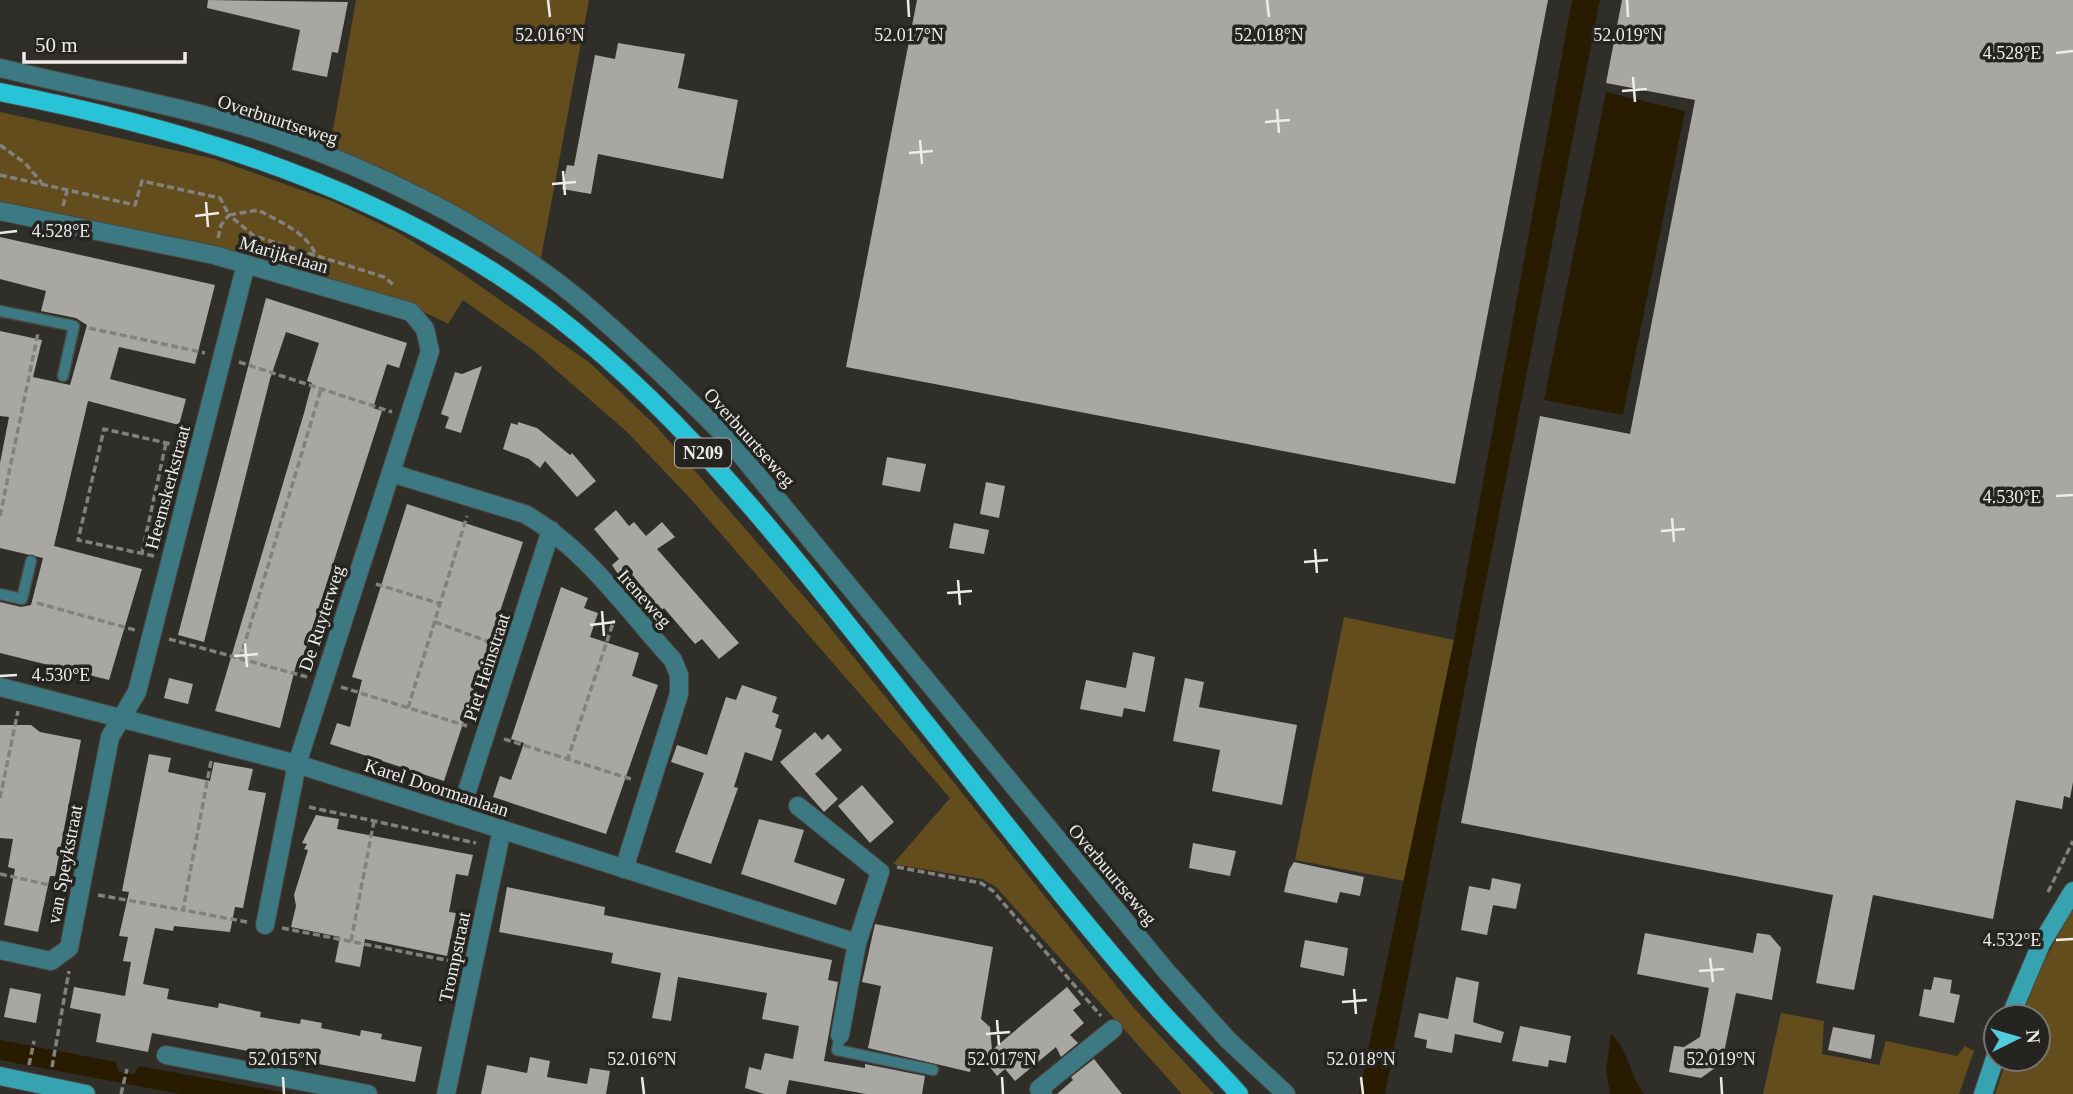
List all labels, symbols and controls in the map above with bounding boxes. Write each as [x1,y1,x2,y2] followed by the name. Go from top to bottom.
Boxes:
[24,21,186,65] scale bar
[515,25,585,45] text: 52.016°N
[874,25,944,45] text: 52.017°N
[1234,25,1304,45] text: 52.018°N
[1593,25,1663,45] text: 52.019°N
[35,33,78,57] text: 50 m
[1983,43,2041,63] text: 4.528°E
[215,90,341,149] street label: Overbuurtseweg
[32,221,90,241] text: 4.528°E
[237,232,331,277] street label: Marijkelaan
[700,384,800,491] street label: Overbuurtseweg
[141,422,194,552] street label: Heemskerkstraat
[675,438,731,467] road number: N209
[1983,487,2041,507] text: 4.530°E
[294,562,349,674] street label: De Ruyterweg
[613,565,676,632] street label: Ireneweg
[459,610,514,724] street label: Piet Heinstraat
[32,665,90,685] text: 4.530°E
[362,754,512,821] street label: Karel Doormanlaan
[43,802,86,925] street label: van Speykstraat
[1064,819,1161,930] street label: Overbuurtseweg
[435,909,474,1004] street label: Trompstraat
[1983,930,2041,950] text: 4.532°E
[1982,1003,2052,1073] north arrow
[2022,1029,2045,1045] text: N
[248,1049,318,1069] text: 52.015°N
[607,1049,677,1069] text: 52.016°N
[967,1049,1037,1069] text: 52.017°N
[1326,1049,1396,1069] text: 52.018°N
[1686,1049,1756,1069] text: 52.019°N

